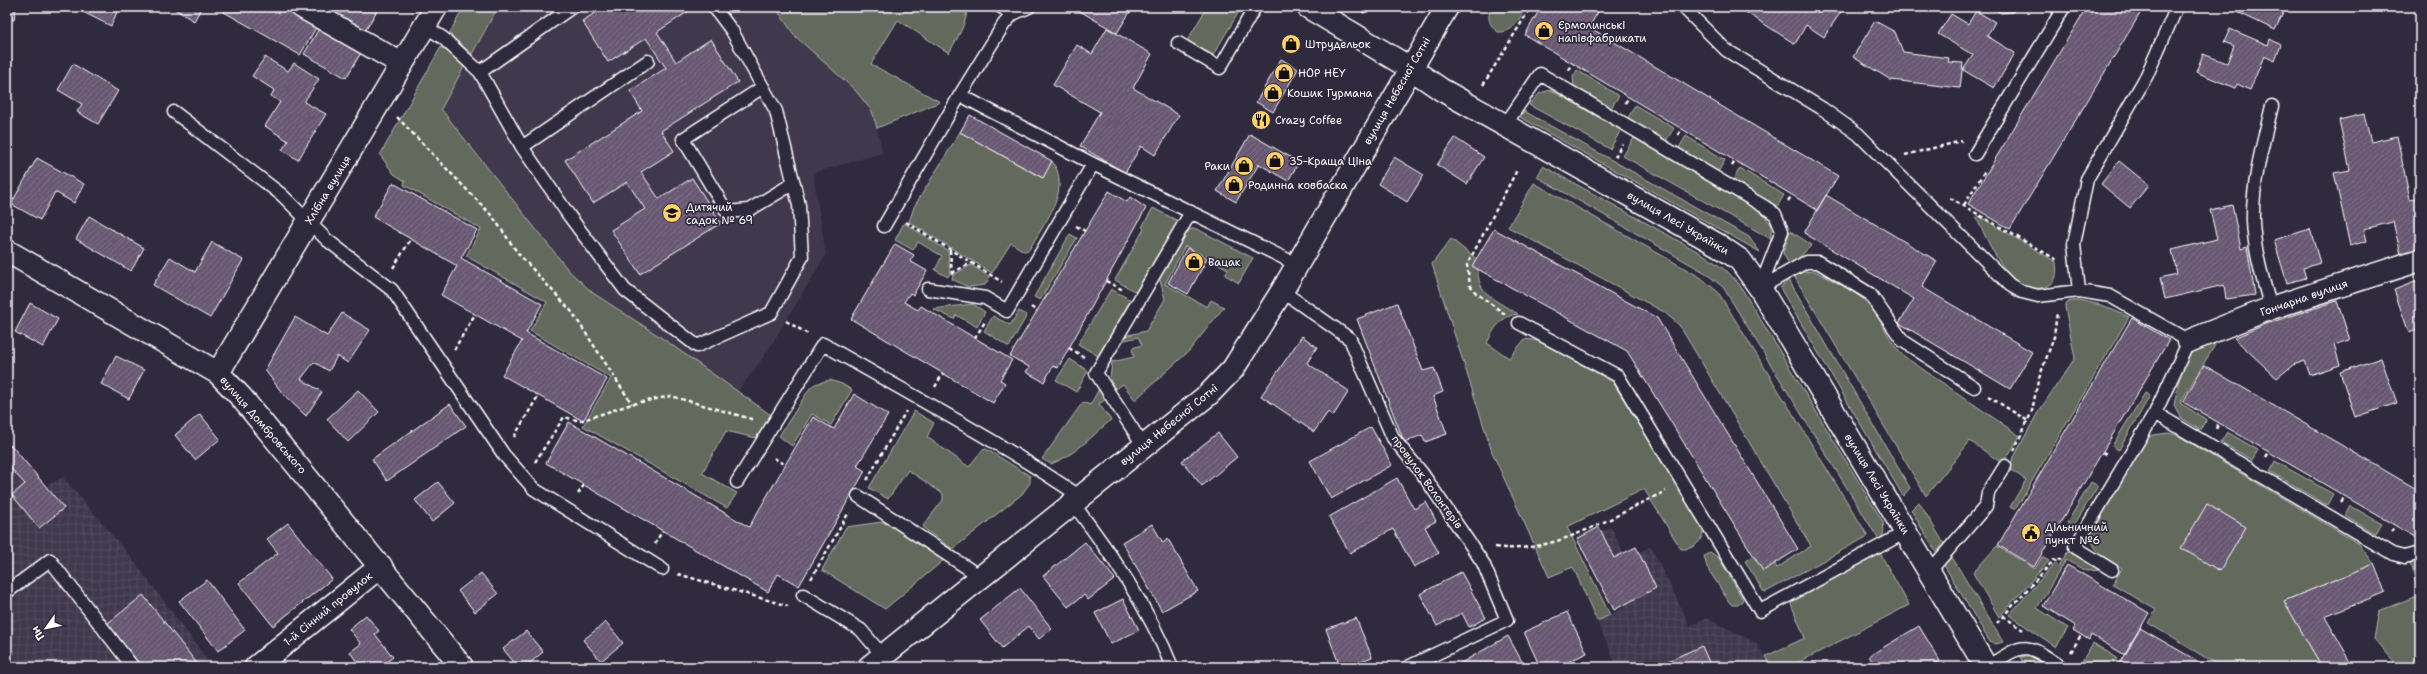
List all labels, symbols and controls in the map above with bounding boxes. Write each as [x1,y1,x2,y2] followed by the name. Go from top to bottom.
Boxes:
[1558,18,1646,46] place label: Єрмолинські напівфабрикати
[1533,20,1555,42] shop icon: Єрмолинські напівфабрикати
[1280,33,1302,55] shop icon: Штрудельок
[1360,34,1434,148] street label: вулиця Небесної Сотні
[1305,37,1371,52] place label: Штрудельок
[1273,62,1295,84] shop icon: HOP HEY
[1298,66,1346,81] place label: HOP HEY
[1262,82,1284,104] shop icon: Кошик Гурмана
[1287,86,1373,101] place label: Кошик Гурмана
[1250,109,1272,131] restaurant icon: Crazy Coffee
[1275,113,1342,128] place label: Crazy Coffee
[1264,150,1286,172] shop icon: 35-Краща Ціна
[301,153,355,227] street label: Хлібна вулиця
[1289,154,1372,169] place label: 35-Краща Ціна
[1233,155,1255,177] shop icon: Раки
[1204,159,1230,174] place label: Раки
[1223,174,1245,196] shop icon: Родинна ковбаска
[1248,178,1347,193] place label: Родинна ковбаска
[1624,188,1732,258] street label: вулиця Лесі Українки
[686,200,753,228] place label: Дитячий садок № 69
[661,202,683,224] school or university icon: Дитячий садок № 69
[1183,251,1205,273] shop icon: Вацак
[1208,255,1241,270] place label: Вацак
[2258,276,2350,320] street label: Гончарна вулиця
[216,373,310,477] street label: вулиця Домбровського
[1117,381,1221,469] street label: вулиця Небесної Сотні
[1841,431,1913,537] street label: вулиця Лесі Українки
[1388,432,1466,532] street label: провулок Волонтерів
[2045,520,2108,548] place label: Дільничний пункт №6
[2020,522,2042,544] public building icon: Дільничний пункт №6
[280,568,376,650] street label: 1-й Сінний провулок
[26,608,66,648] north arrow
[28,623,48,643] text: Пн

